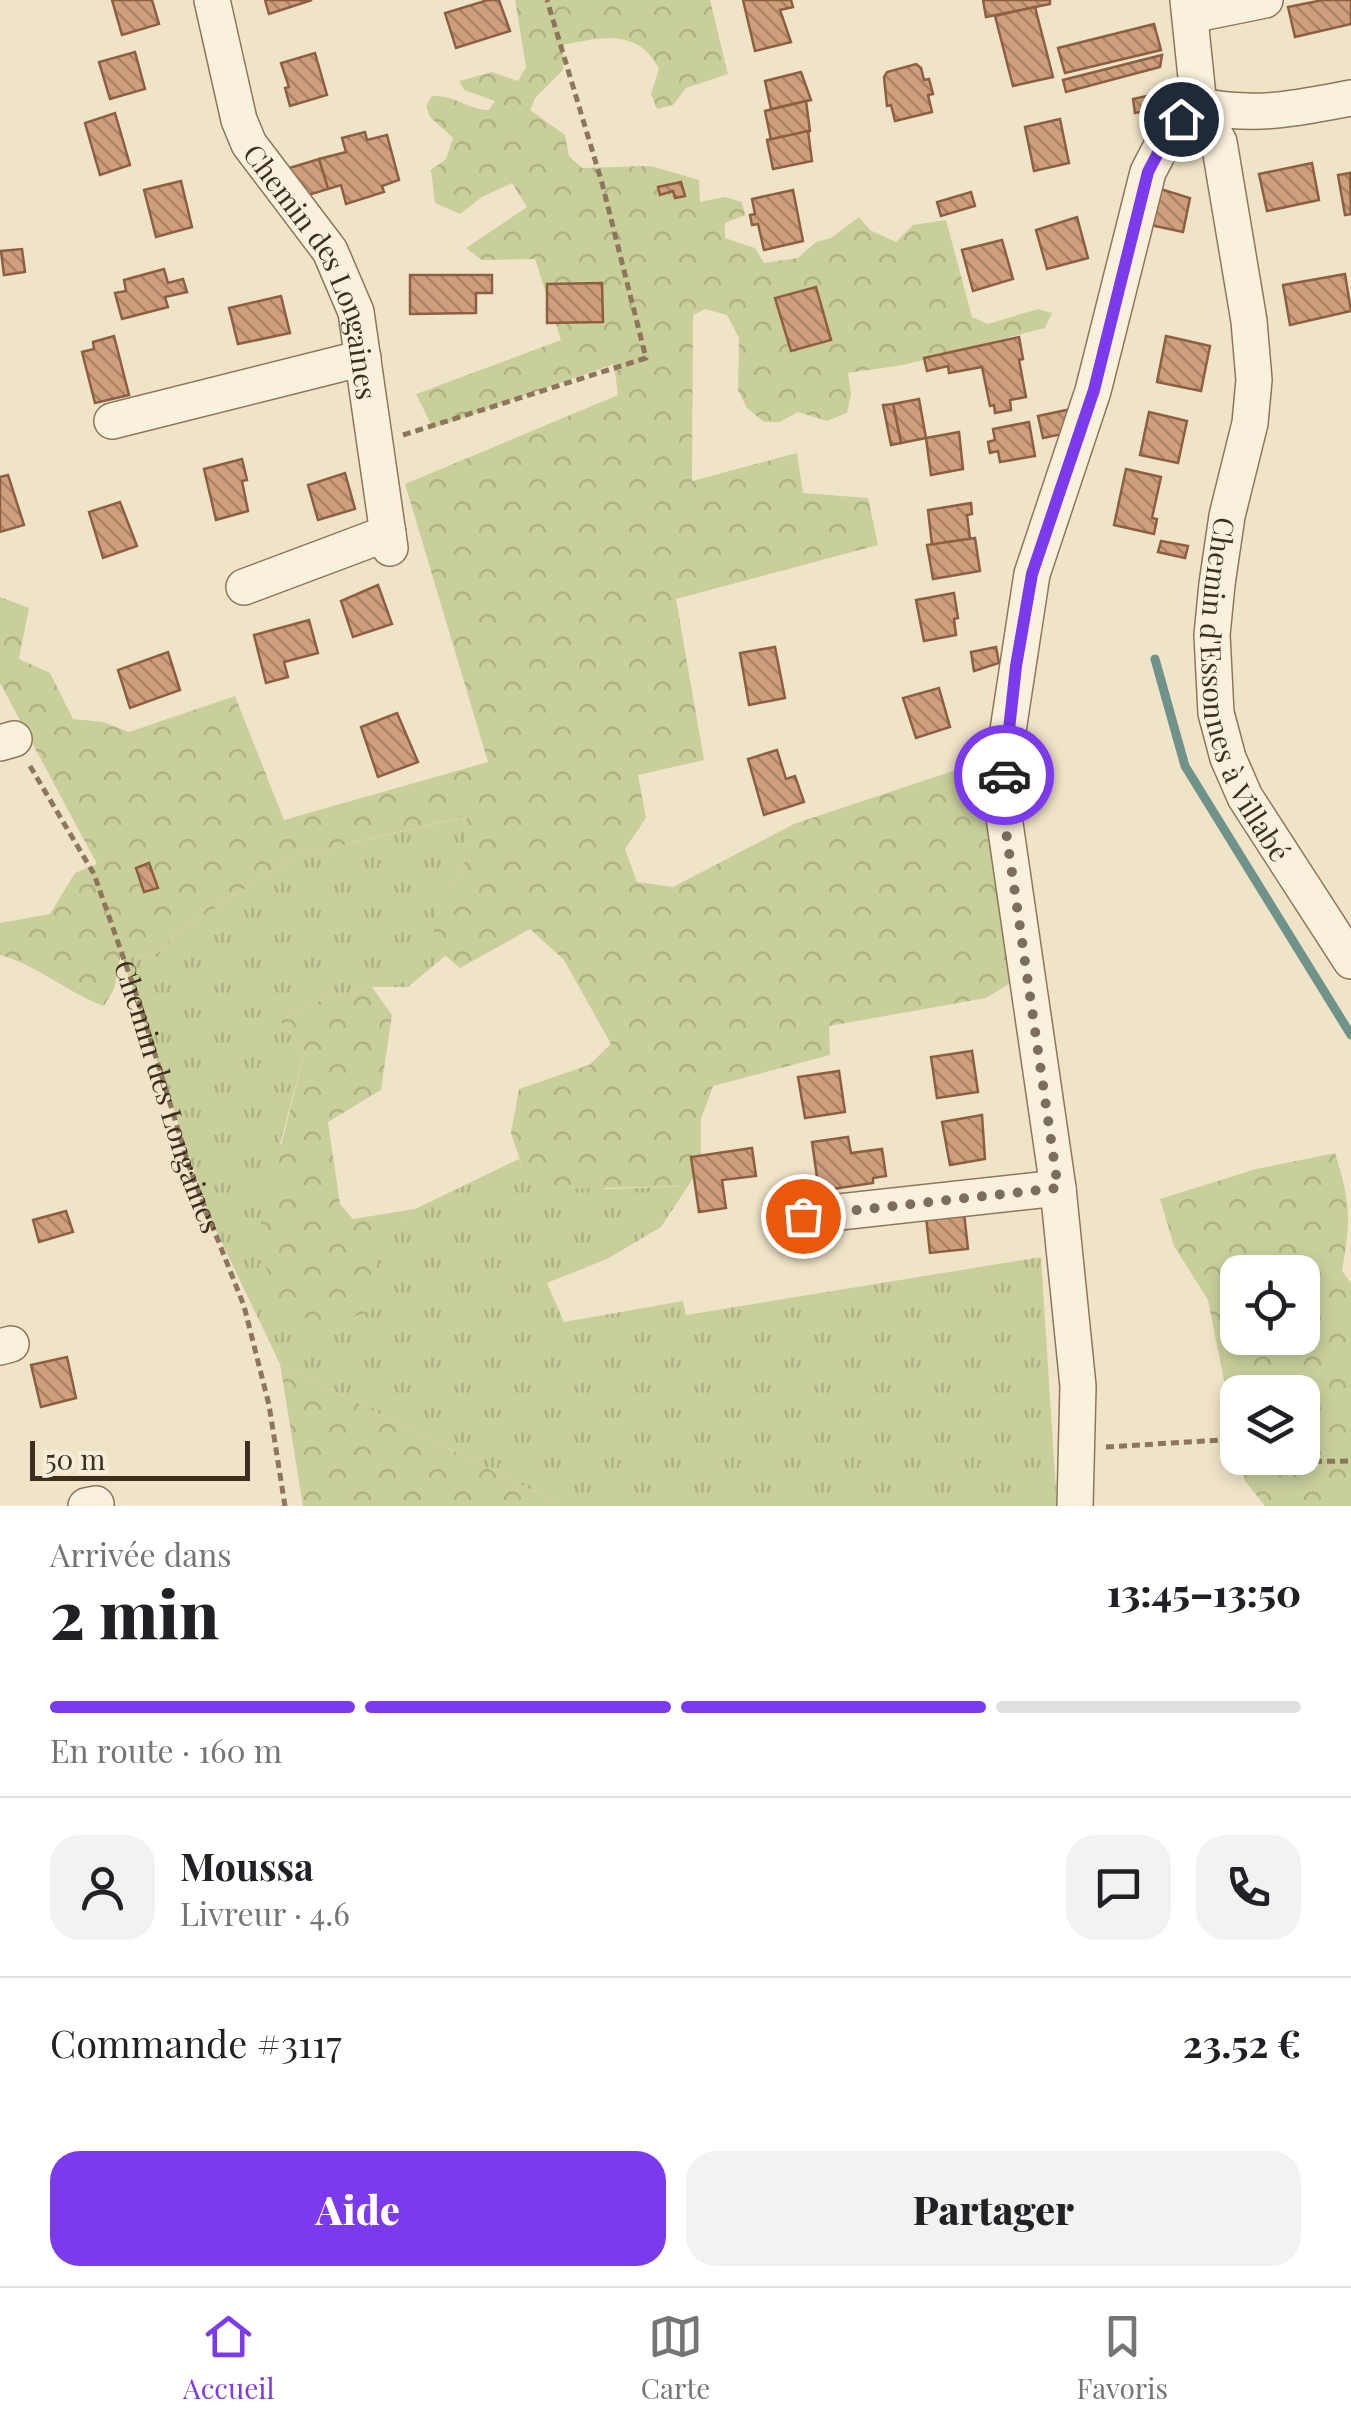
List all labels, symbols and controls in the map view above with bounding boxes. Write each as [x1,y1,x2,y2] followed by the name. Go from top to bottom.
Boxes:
[1139,77,1224,162] pin
[1154,92,1209,147] icon: home
[236,136,387,402] street label: Chemin des Longaines
[1193,515,1300,868] street label: Chemin d'Essonnes à Villabé
[954,725,1054,825] courier
[977,748,1032,803] icon: car
[107,955,232,1238] street label: Chemin des Longaines
[761,1174,846,1259] pin
[776,1189,831,1244] icon: bag
[1220,1255,1320,1475] map controls
[1220,1255,1320,1355] button: locate
[1220,1375,1320,1475] button: layers
[30,1436,250,1480] scale bar
[45,1440,105,1477] text: 50 m
[50,1532,232,1575] text: Arrivée dans
[1107,1566,1301,1617] text: 13:45–13:50
[50,1569,219,1655] text: 2 min
[50,1728,282,1771] text: En route · 160 m
[50,1835,155,1940] button: person
[1066,1835,1171,1940] button: chat
[1196,1835,1301,1940] button: phone
[180,1840,314,1891] text: Moussa
[180,1891,350,1934] text: Livreur · 4.6
[50,2017,342,2068] text: Commande #3117
[1183,2017,1301,2068] text: 23.52 €
[50,2151,666,2266] button: Aide
[686,2151,1301,2266] button: Partager
[183,2309,275,2406] tab: Accueil
[641,2309,710,2406] tab: Carte
[1077,2309,1168,2406] tab: Favoris

